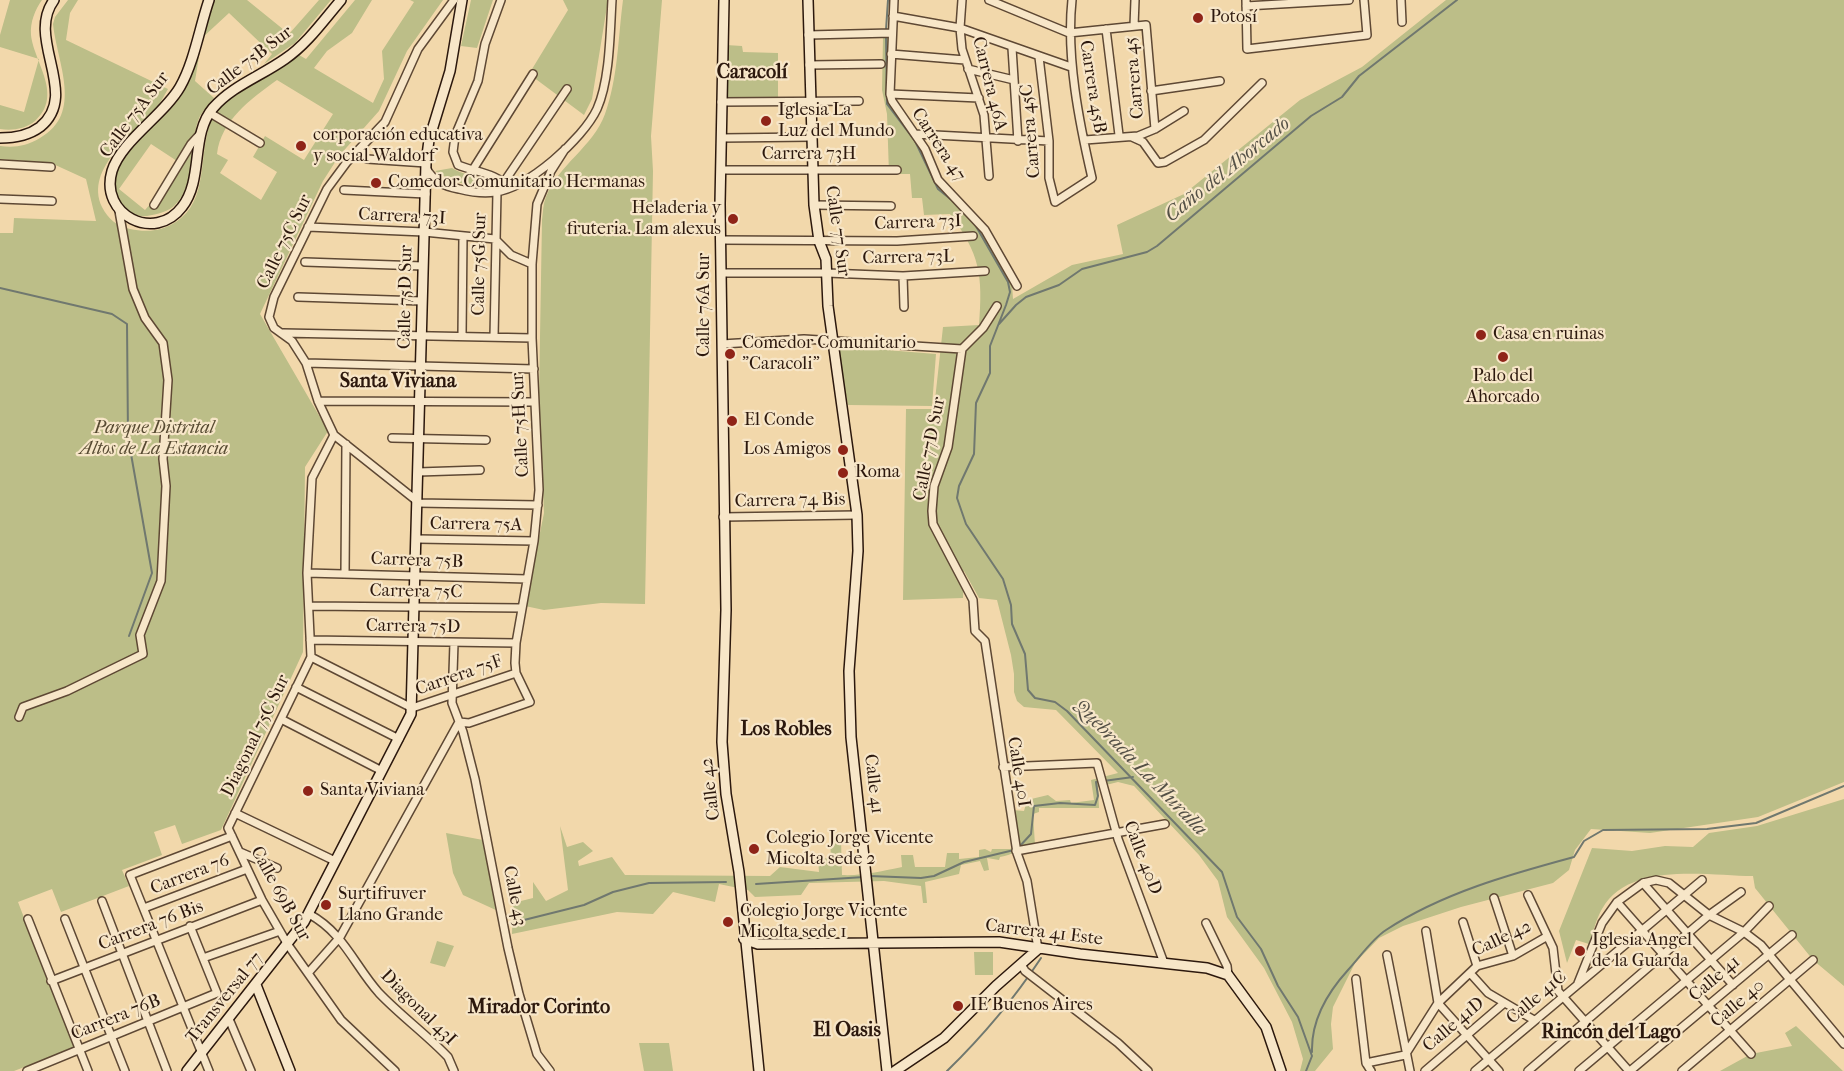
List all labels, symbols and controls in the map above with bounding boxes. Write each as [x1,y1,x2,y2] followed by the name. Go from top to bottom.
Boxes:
[1210,7,1257,29] place label: Potosí
[1191,11,1205,25] marker: Potosí
[203,22,297,100] street label: Calle 75B Sur
[967,35,1011,133] street label: Carrera 46A
[1121,36,1149,120] street label: Carrera 45
[1074,39,1110,135] street label: Carrera 45B
[717,61,787,85] district label: Caracolí
[96,68,174,162] street label: Calle 75A Sur
[1016,83,1046,179] street label: Carrera 45C
[778,100,894,142] place label: Iglesia La Luz del Mundo
[906,104,970,186] street label: Carrera 47
[1161,112,1295,228] water label: Caño del Ahorcado
[759,114,773,128] marker: Iglesia La Luz del Mundo
[313,125,483,168] place label: corporación educativa y social Waldorf
[294,139,308,153] marker: corporación educativa y social Waldorf
[762,144,856,166] street label: Carrera 73H
[388,172,645,194] place label: Comedor Comunitario Hermanas
[369,176,383,190] marker: Comedor Comunitario Hermanas
[820,184,854,278] street label: Calle 77 Sur
[253,191,317,293] street label: Calle 75C Sur
[567,198,721,240] place label: Heladeria y fruteria. Lam alexus
[358,204,446,230] street label: Carrera 73I
[874,211,962,235] street label: Carrera 73I
[468,212,492,316] street label: Calle 75G Sur
[726,212,740,226] marker: Heladeria y fruteria. Lam alexus
[394,245,418,349] street label: Calle 75D Sur
[862,246,954,270] street label: Carrera 73L
[694,253,716,357] street label: Calle 76A Sur
[1493,324,1604,346] place label: Casa en ruinas
[1474,328,1488,342] marker: Casa en ruinas
[742,333,916,376] place label: Comedor Comunitario "Caracoli"
[723,347,737,361] marker: Comedor Comunitario "Caracoli"
[1496,350,1510,364] marker: Palo del Ahorcado
[1466,366,1540,409] place label: Palo del Ahorcado
[340,370,456,394] district label: Santa Viviana
[507,372,535,478] street label: Calle 75H Sur
[909,395,951,503] street label: Calle 77D Sur
[744,410,814,432] place label: El Conde
[725,414,739,428] marker: El Conde
[80,418,228,460] park label: Parque Distrital Altos de La Estancia
[743,439,831,461] place label: Los Amigos
[836,443,850,457] marker: Los Amigos
[855,462,900,484] place label: Roma
[836,466,850,480] marker: Roma
[734,489,846,513] street label: Carrera 74 Bis
[430,513,522,537] street label: Carrera 75A
[370,549,464,573] street label: Carrera 75B
[369,580,463,604] street label: Carrera 75C
[366,615,460,639] street label: Carrera 75D
[413,651,505,701] street label: Carrera 75F
[217,671,295,801] street label: Diagonal 75C Sur
[1069,695,1211,841] water label: Quebrada La Muralla
[740,718,832,742] district label: Los Robles
[1002,735,1034,809] street label: Calle 40I
[859,753,887,815] street label: Calle 41
[696,756,726,822] street label: Calle 42
[320,780,425,802] place label: Santa Viviana
[301,784,315,798] marker: Santa Viviana
[1118,818,1166,898] street label: Calle 40D
[766,828,933,870] place label: Colegio Jorge Vicente Micolta sede 2
[747,842,761,856] marker: Colegio Jorge Vicente Micolta sede 2
[245,843,315,945] street label: Calle 69B Sur
[147,850,233,900] street label: Carrera 76
[498,864,530,928] street label: Calle 43
[338,884,443,926] place label: Surtifruver Llano Grande
[96,896,206,956] street label: Carrera 76 Bis
[319,898,333,912] marker: Surtifruver Llano Grande
[740,901,907,944] place label: Colegio Jorge Vicente Micolta sede 1
[721,915,735,929] marker: Colegio Jorge Vicente Micolta sede 1
[984,915,1104,951] street label: Carrera 41 Este
[1469,916,1535,962] street label: Calle 42
[1592,930,1692,972] place label: Iglesia Angel de la Guarda
[1573,944,1587,958] marker: Iglesia Angel de la Guarda
[182,948,268,1048] street label: Transversal 77
[1685,951,1745,1007] street label: Calle 41
[376,966,460,1050] street label: Diagonal 43I
[1502,967,1572,1029] street label: Calle 41C
[1707,975,1769,1033] street label: Calle 40
[68,990,164,1046] street label: Carrera 76B
[1419,993,1489,1057] street label: Calle 41D
[970,995,1093,1017] place label: IE Buenos Aires
[468,996,610,1020] district label: Mirador Corinto
[951,999,965,1013] marker: IE Buenos Aires
[813,1019,881,1043] district label: El Oasis
[1541,1021,1681,1045] district label: Rincón del Lago

